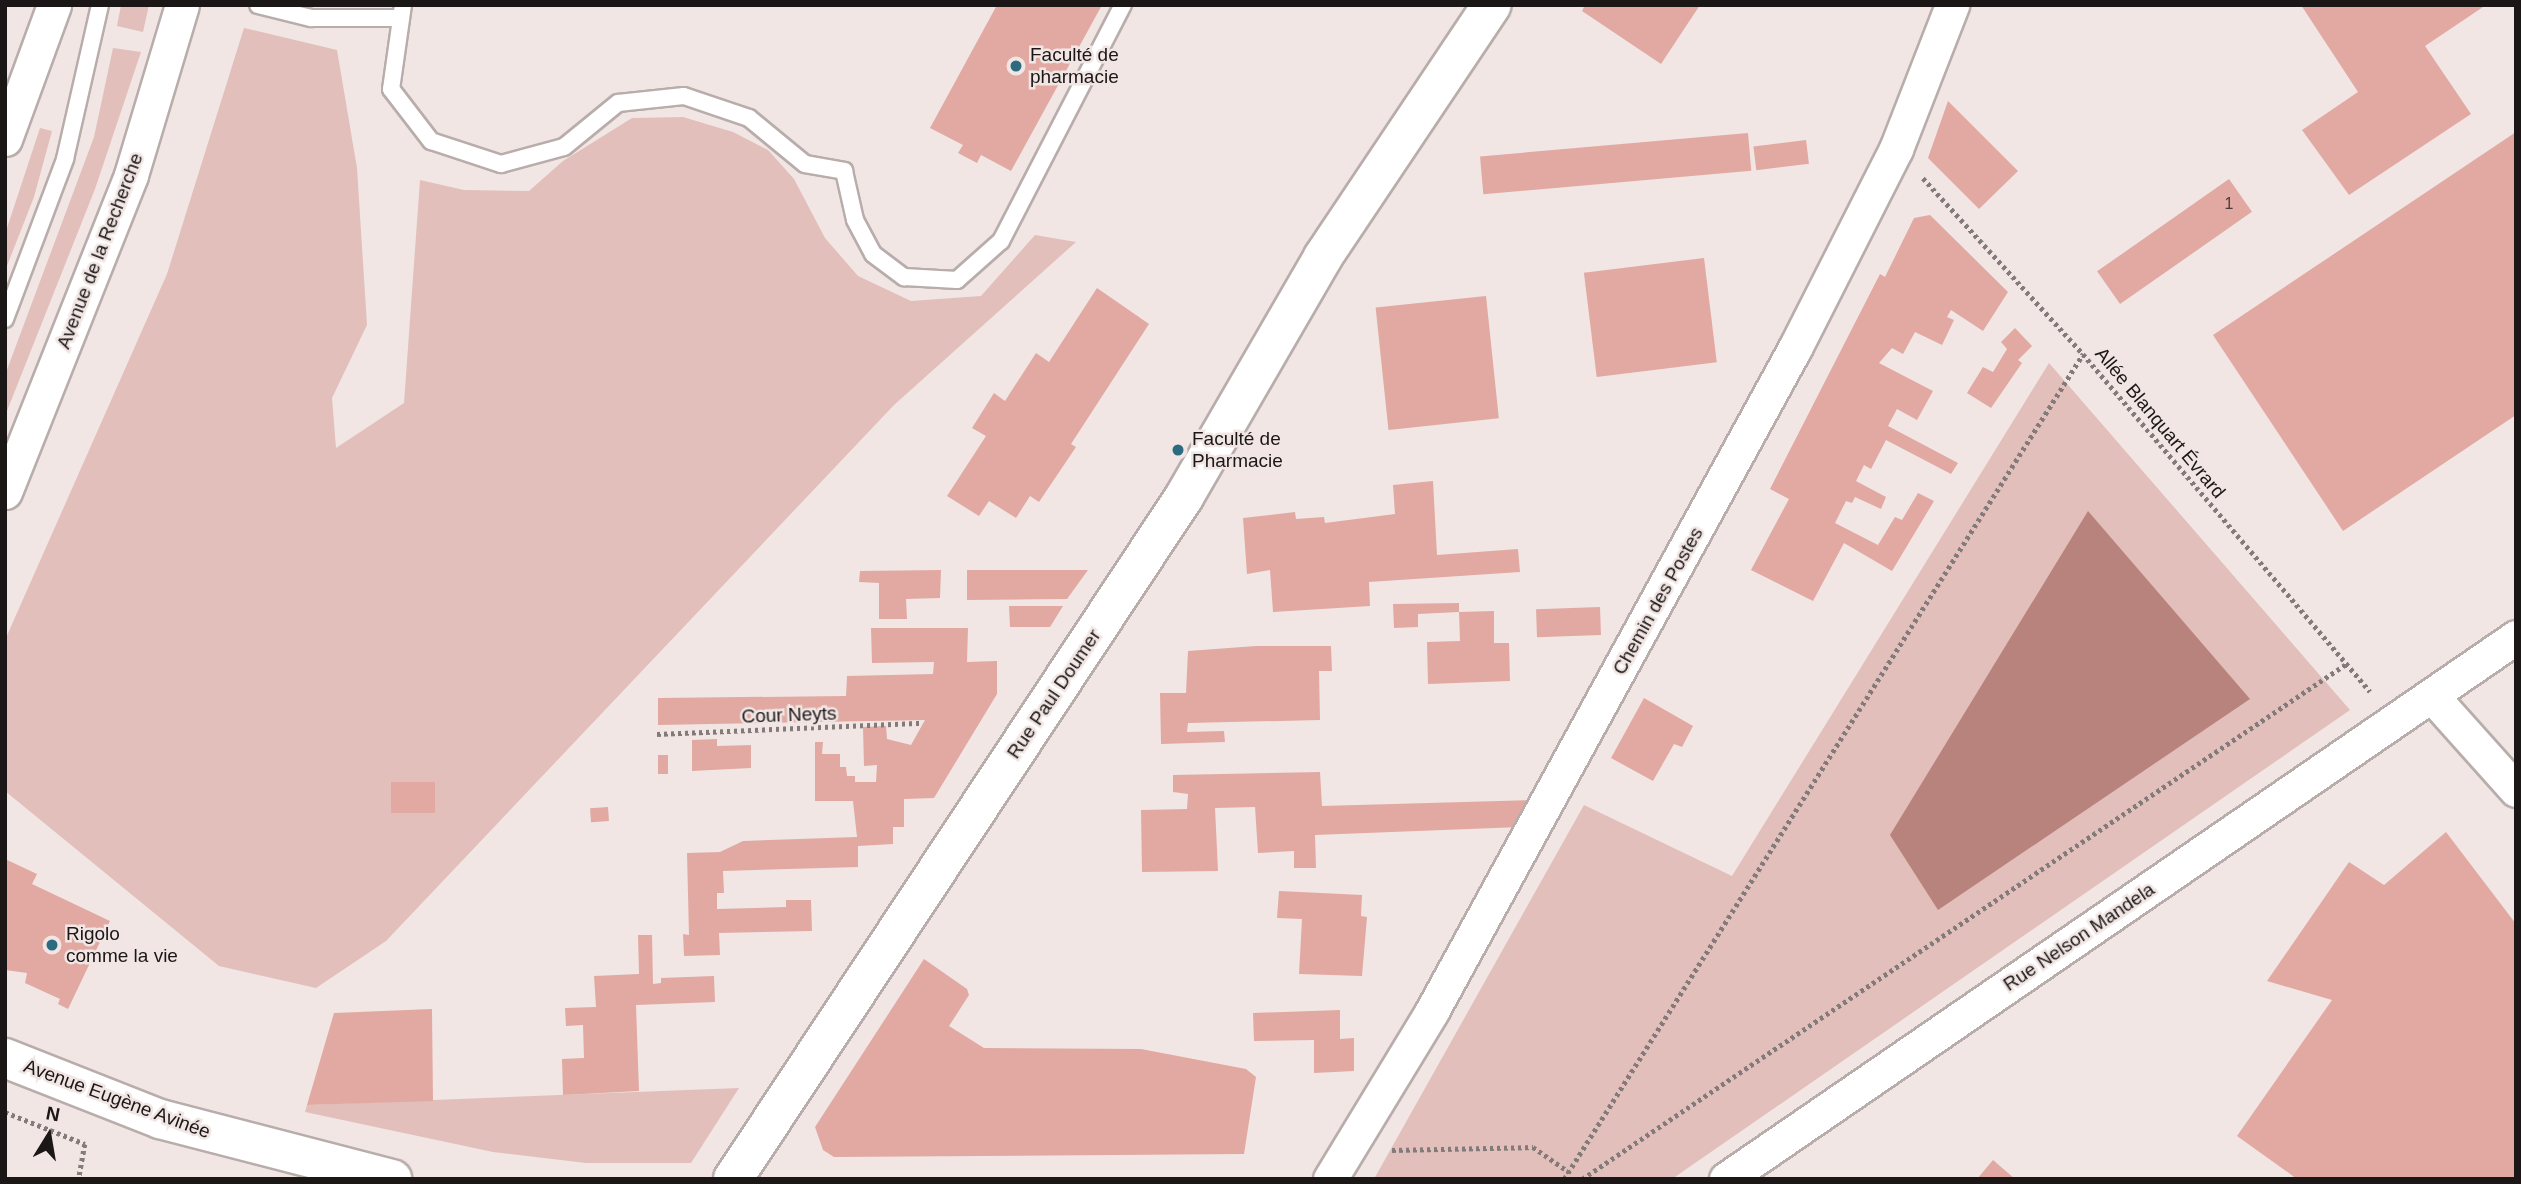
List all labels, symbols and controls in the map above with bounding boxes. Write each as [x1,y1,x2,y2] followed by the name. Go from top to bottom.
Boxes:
[1030,44,1119,88] place label: Faculté de pharmacie
[1008,58,1024,74] marker: Faculté de pharmacie
[52,150,148,352] street label: Avenue de la Recherche
[2225,194,2233,214] house number: 1
[2090,343,2230,503] street label: Allée Blanquart Évrard
[1192,428,1283,472] place label: Faculté de Pharmacie
[1170,442,1186,458] marker: Faculté de Pharmacie
[1608,523,1708,679] street label: Chemin des Postes
[1002,625,1106,763] street label: Rue Paul Doumer
[741,702,837,728] street label: Cour Neyts
[1999,878,2159,996] street label: Rue Nelson Mandela
[66,923,178,967] place label: Rigolo comme la vie
[44,937,60,953] marker: Rigolo comme la vie
[20,1054,214,1144] street label: Avenue Eugène Avinée
[14,1100,84,1170] north arrow
[44,1102,62,1126] text: N

